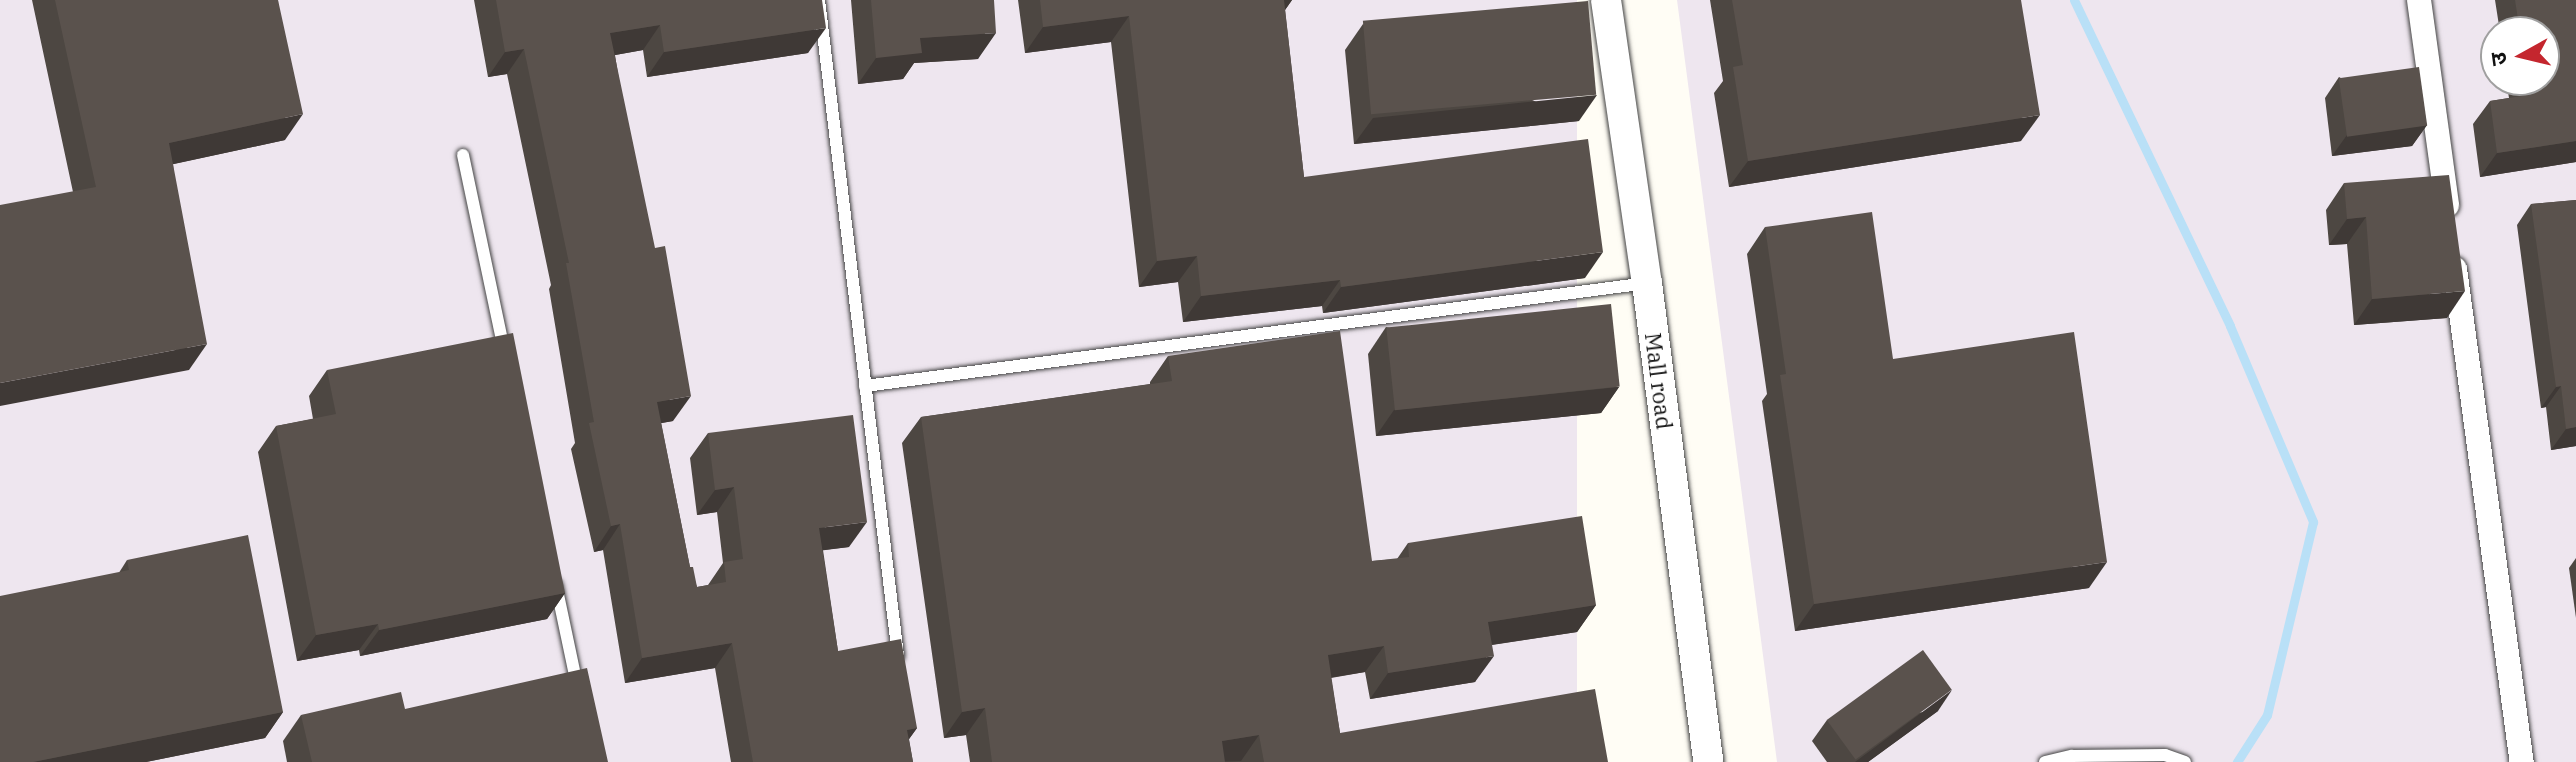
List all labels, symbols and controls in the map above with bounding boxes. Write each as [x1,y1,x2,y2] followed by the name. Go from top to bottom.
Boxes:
[2480,16,2560,96] north arrow
[2482,51,2513,68] text: उ
[1640,331,1678,431] street label: Mall road

